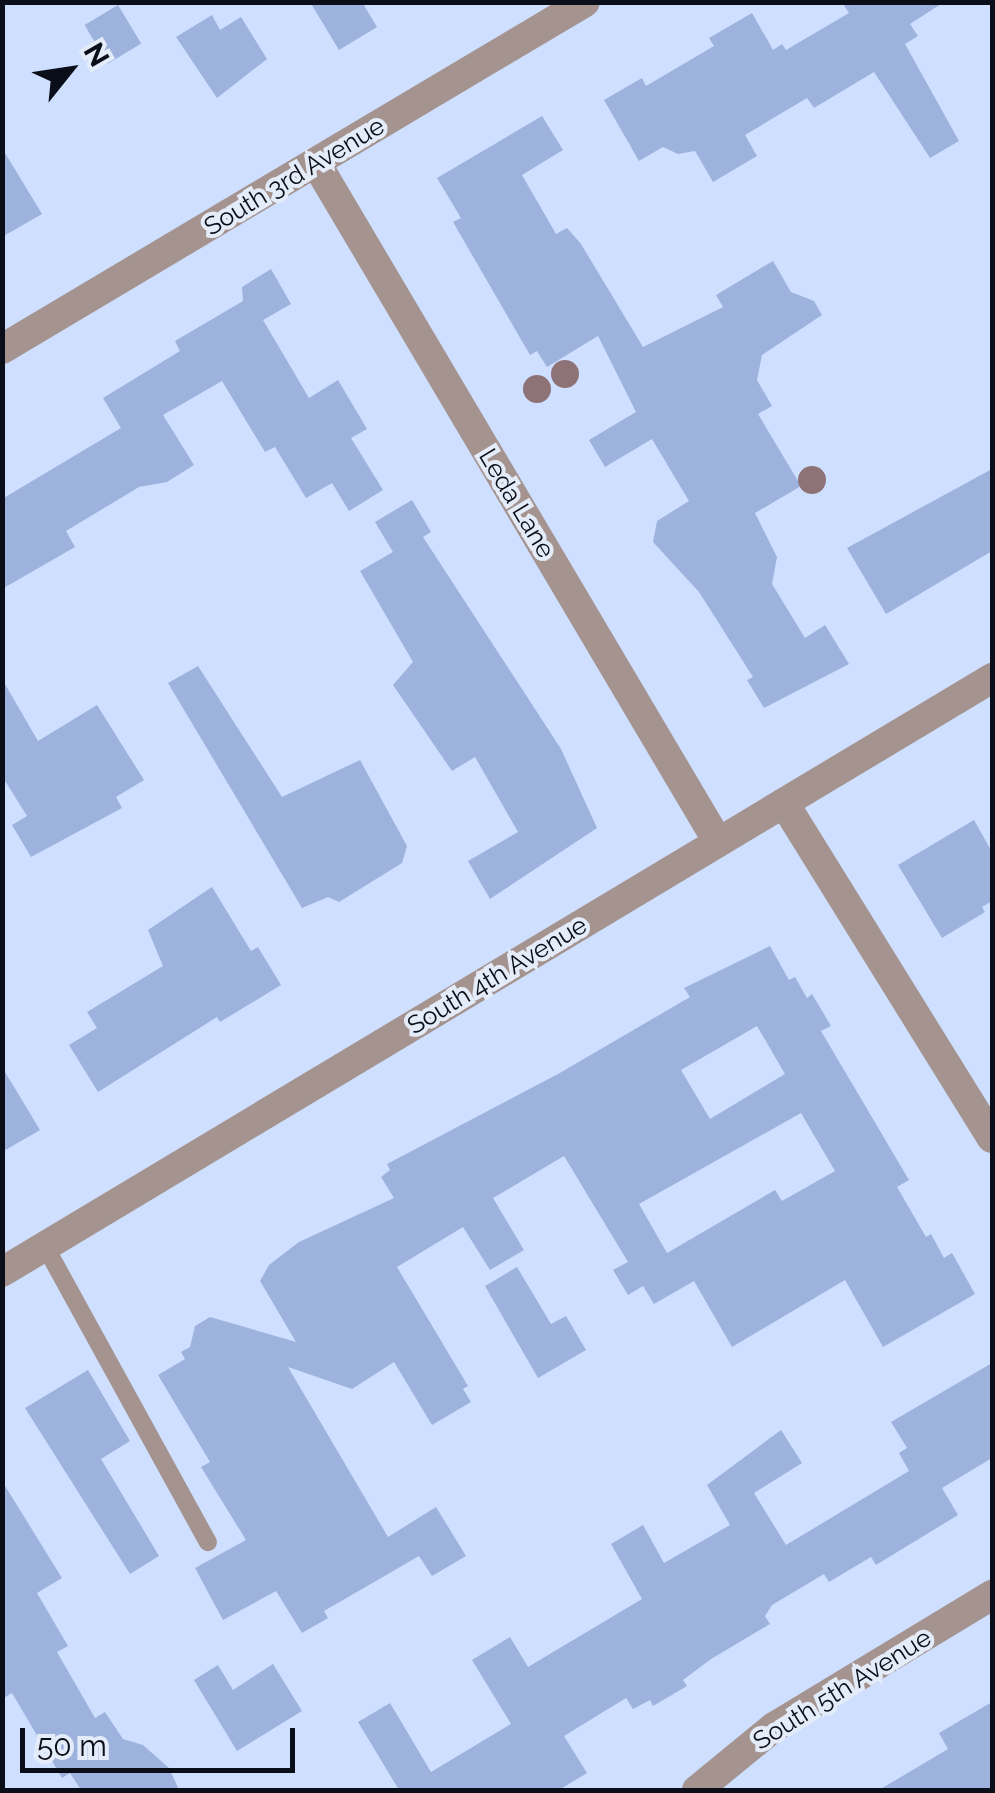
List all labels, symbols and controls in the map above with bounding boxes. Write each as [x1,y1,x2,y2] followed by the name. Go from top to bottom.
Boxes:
[20,20,120,120] north arrow
[77,37,116,72] text: N
[198,110,390,242] street label: South 3rd Avenue
[473,443,561,563] street label: Leda Lane
[401,909,593,1041] street label: South 4th Avenue
[747,1622,937,1756] street label: South 5th Avenue
[25,1708,300,1770] scale bar
[37,1728,107,1763] text: 50 m

